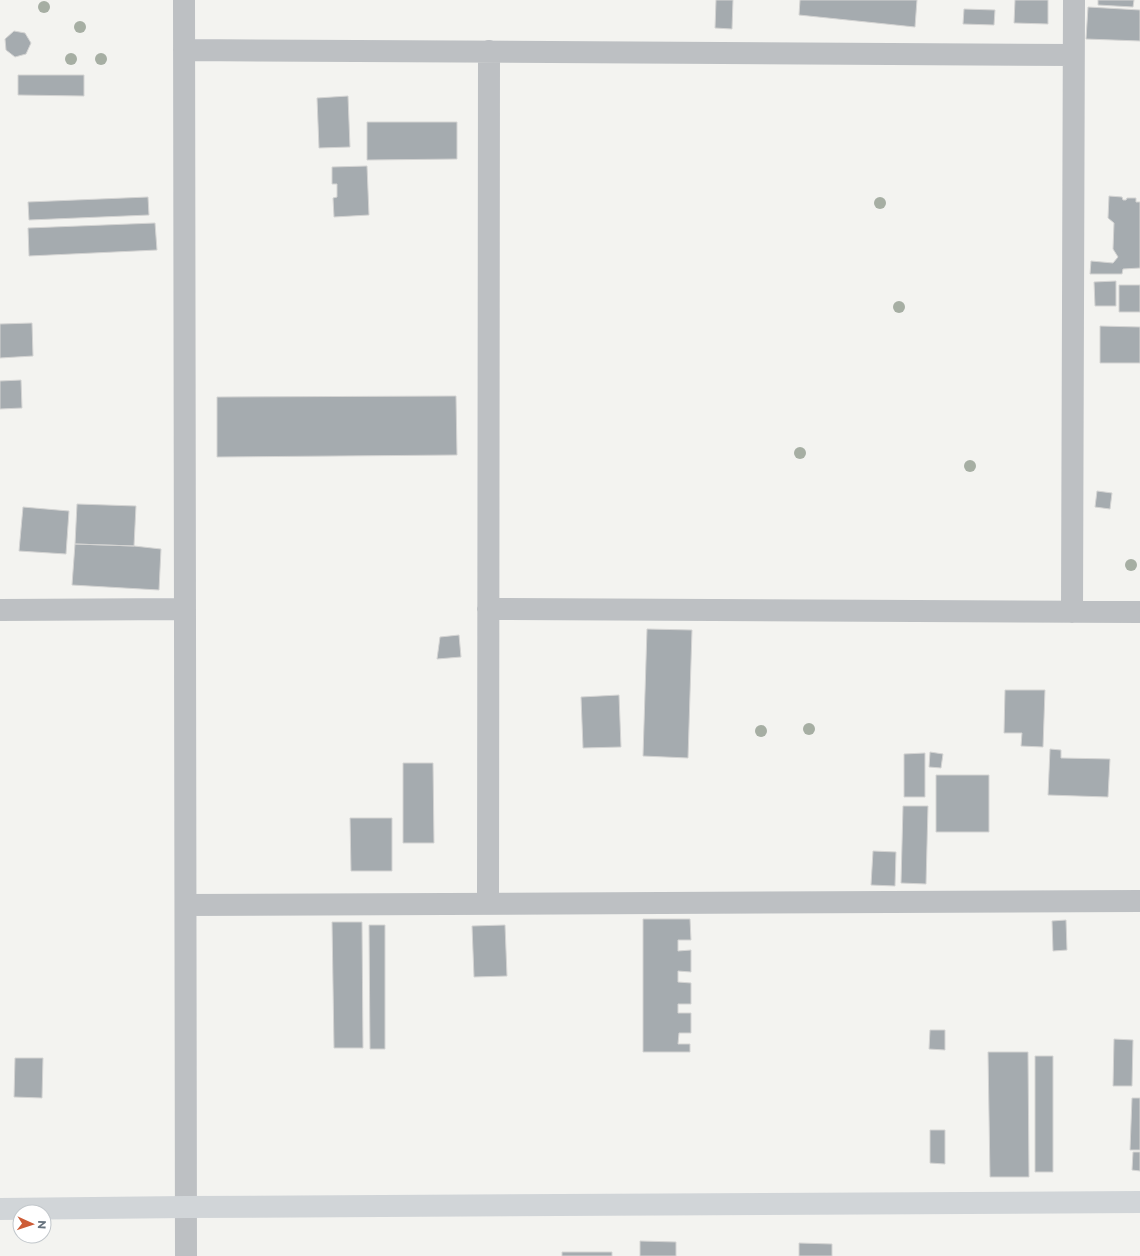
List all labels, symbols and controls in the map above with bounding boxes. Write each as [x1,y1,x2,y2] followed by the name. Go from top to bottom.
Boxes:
[12,1204,52,1244] north arrow
[35,1220,49,1229] text: N

